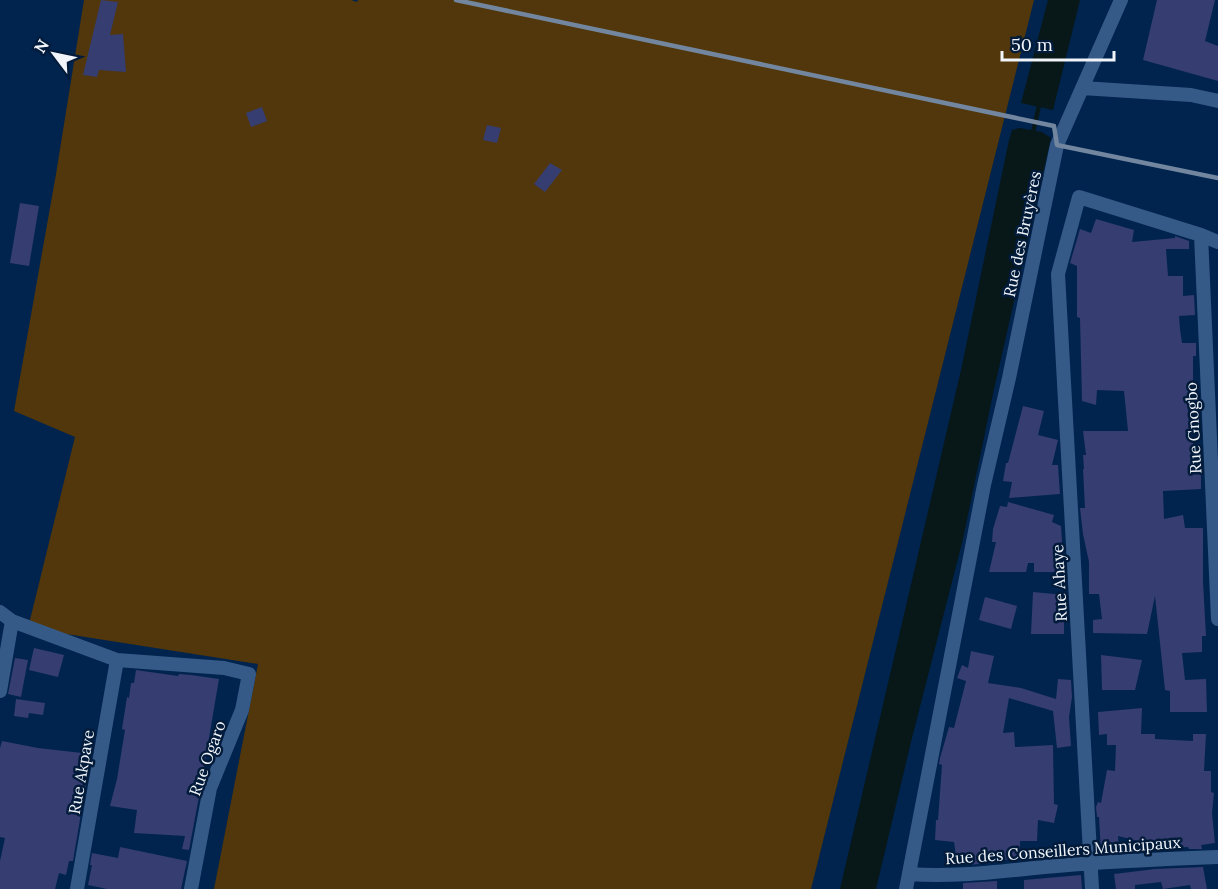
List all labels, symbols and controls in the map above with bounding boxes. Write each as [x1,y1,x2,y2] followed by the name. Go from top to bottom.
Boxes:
[24,24,84,84] north arrow
[1002,24,1114,62] scale bar
[1011,33,1053,56] text: 50 m
[30,36,53,57] text: N
[999,169,1045,299] street label: Rue des Bruyères
[1181,382,1205,474] street label: Rue Gnogbo
[1047,544,1071,622] street label: Rue Ahaye
[184,718,230,798] street label: Rue Ogaro
[64,728,98,816] street label: Rue Akpave
[944,832,1182,868] street label: Rue des Conseillers Municipaux

